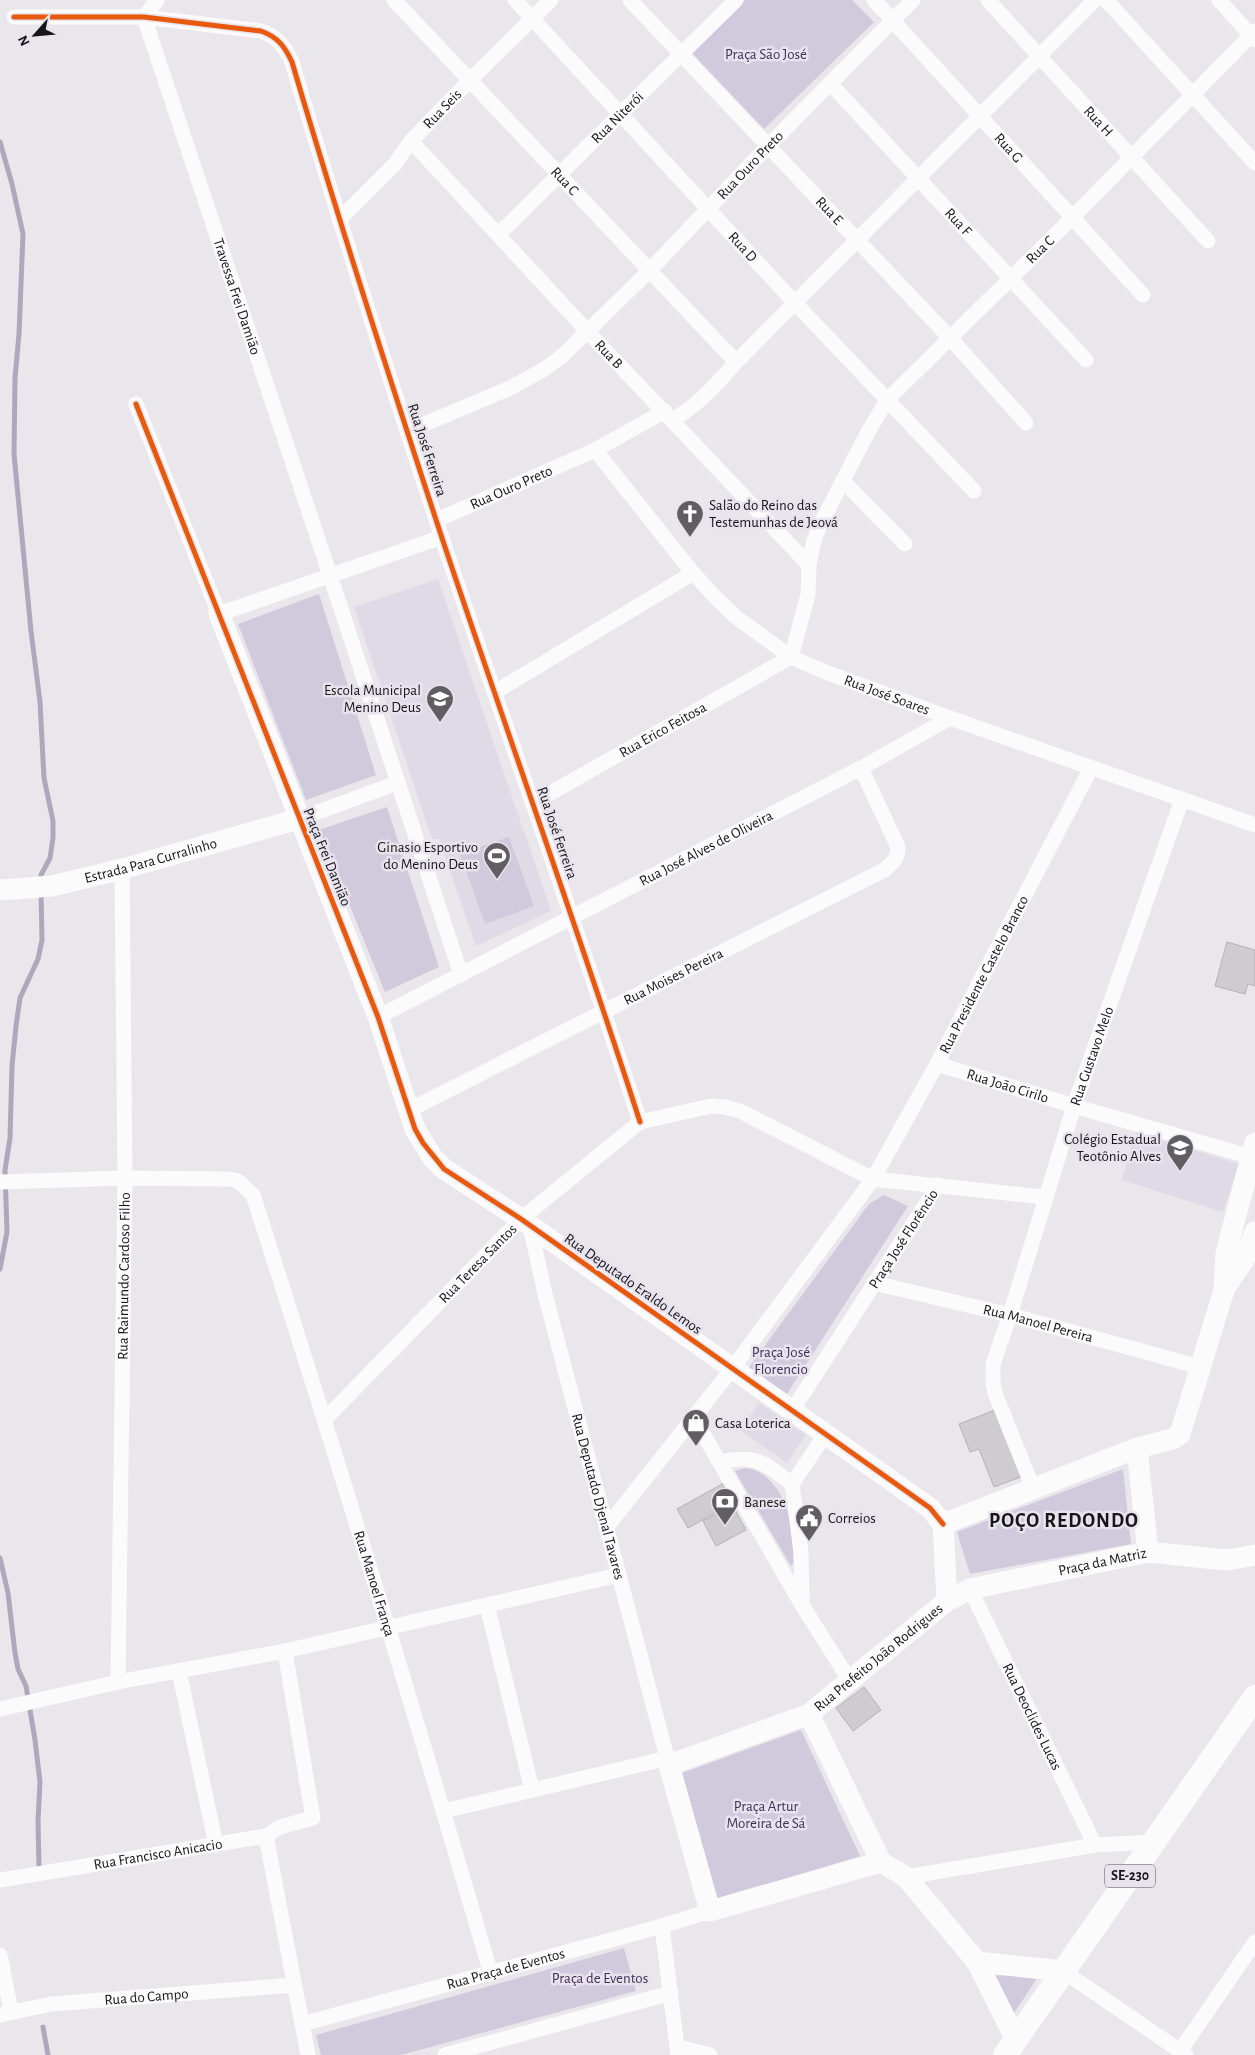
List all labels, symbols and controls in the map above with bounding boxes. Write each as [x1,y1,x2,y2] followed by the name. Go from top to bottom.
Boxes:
[10,10,60,60] north arrow
[16,33,33,48] text: N
[725,47,807,62] park label: Praça São José
[420,86,464,131] street label: Rua Seis
[588,89,646,146] street label: Rua Niterói
[1081,103,1116,139] street label: Rua H
[714,128,786,202] street label: Rua Ouro Preto
[992,130,1026,165] street label: Rua G
[548,164,582,198] street label: Rua C
[813,194,846,227] street label: Rua E
[942,205,975,239] street label: Rua F
[726,229,761,265] street label: Rua D
[1023,232,1057,266] street label: Rua C
[211,236,264,357] street label: Travessa Frei Damião
[592,337,626,371] street label: Rua B
[405,402,449,498] street label: Rua José Ferreira
[468,462,554,512] street label: Rua Ouro Preto
[709,498,838,530] place label: Salão do Reino das Testemunhas de Jeová
[675,499,705,538] church icon: Salão do Reino das Testemunhas de Jeová
[842,672,932,717] street label: Rua José Soares
[324,683,421,715] place label: Escola Municipal Menino Deus
[425,684,455,723] school or university icon: Escola Municipal Menino Deus
[617,699,709,760] street label: Rua Erico Feitosa
[534,785,580,881] street label: Rua José Ferreira
[300,806,354,908] street label: Praça Frei Damião
[637,807,775,888] street label: Rua José Alves de Oliveira
[83,835,218,885] street label: Estrada Para Curralinho
[377,840,478,872] place label: Ginasio Esportivo do Menino Deus
[482,841,512,880] sports icon: Ginasio Esportivo do Menino Deus
[936,893,1031,1056] street label: Rua Presidente Castelo Branco
[621,945,725,1008] street label: Rua Moises Pereira
[1067,1004,1116,1108] street label: Rua Gustavo Melo
[965,1066,1050,1105] street label: Rua João Cirilo
[1064,1132,1161,1164] place label: Colégio Estadual Teotônio Alves
[1165,1133,1195,1172] school or university icon: Colégio Estadual Teotônio Alves
[866,1187,941,1291] street label: Praça José Florêncio
[115,1192,132,1360] street label: Rua Raimundo Cardoso Filho
[436,1221,519,1306] street label: Rua Teresa Santos
[561,1231,705,1337] street label: Rua Deputado Eraldo Lemos
[982,1301,1095,1345] street label: Rua Manoel Pereira
[752,1345,810,1377] park label: Praça José Florencio
[681,1408,711,1447] shop icon: Casa Loterica
[569,1412,627,1581] street label: Rua Deputado Djenal Tavares
[715,1416,791,1431] place label: Casa Loterica
[710,1487,740,1526] bank icon: Banese
[744,1495,786,1510] place label: Banese
[794,1503,824,1542] public building icon: Correios
[828,1511,876,1526] place label: Correios
[989,1511,1139,1531] district label: POÇO REDONDO
[351,1529,398,1638] street label: Rua Manoel França
[1057,1545,1148,1578] street label: Praça da Matriz
[811,1600,945,1714] street label: Rua Prefeito João Rodrigues
[1000,1661,1065,1772] street label: Rua Deoclides Lucas
[726,1799,806,1831] park label: Praça Artur Moreira de Sá
[92,1836,223,1872] street label: Rua Francisco Anicacio
[1105,1864,1155,1888] road number: SE-230
[445,1945,566,1992] street label: Rua Praça de Eventos
[552,1971,648,1986] park label: Praça de Eventos
[104,1986,189,2007] street label: Rua do Campo

